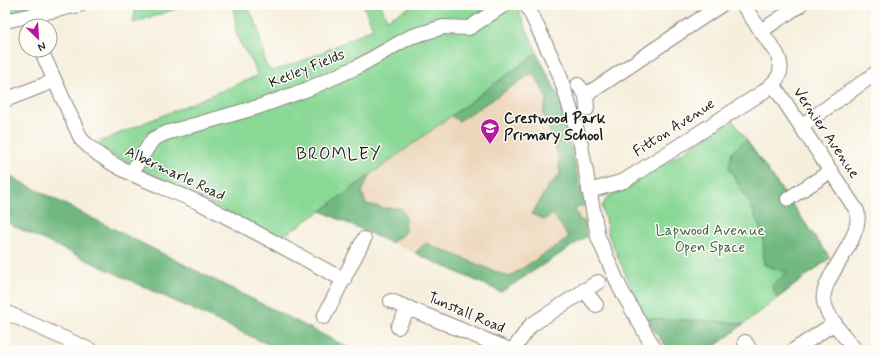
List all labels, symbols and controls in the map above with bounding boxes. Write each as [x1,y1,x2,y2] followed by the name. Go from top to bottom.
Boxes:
[18,18,58,58] north arrow
[36,38,48,54] text: N
[266,45,348,93] street label: Ketley Fields
[788,83,864,183] street label: Vernier Avenue
[629,94,719,162] street label: Fitton Avenue
[504,109,606,146] place label: Crestwood Park Primary School
[479,117,501,145] school or university icon: Crestwood Park Primary School
[122,142,228,206] street label: Albermarle Road
[296,143,382,165] district label: BROMLEY
[655,221,765,258] park label: Lapwood Avenue Open Space
[424,288,508,338] street label: Tunstall Road

